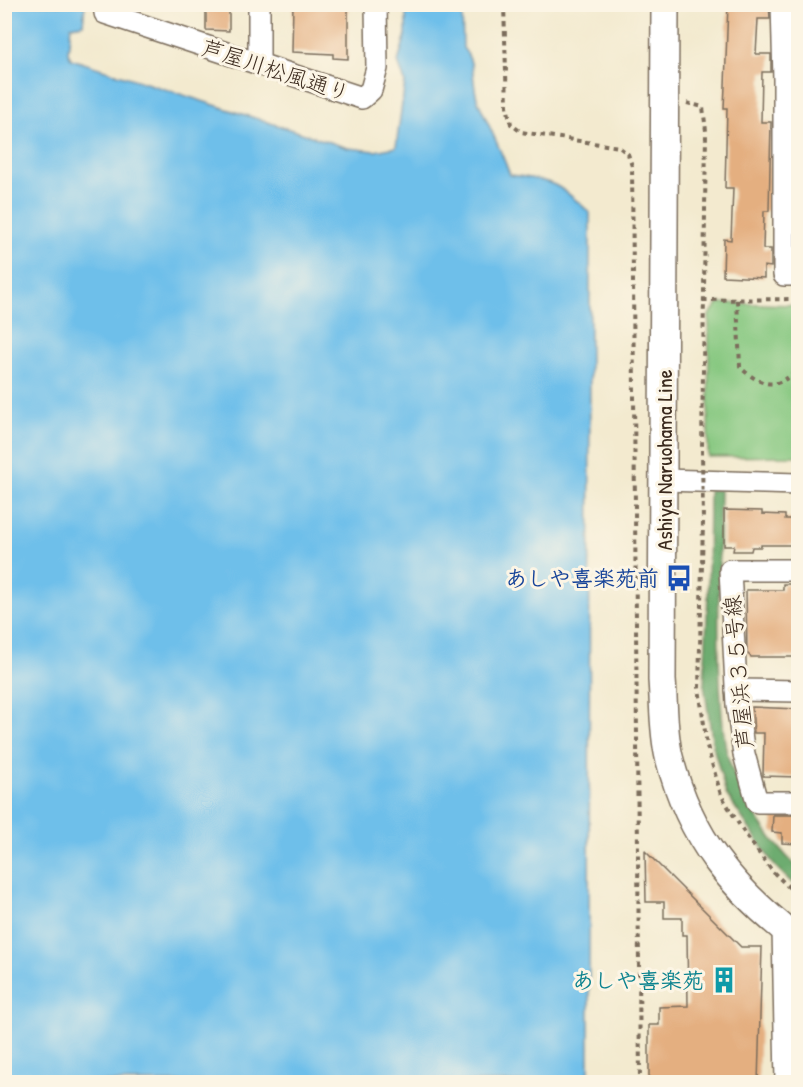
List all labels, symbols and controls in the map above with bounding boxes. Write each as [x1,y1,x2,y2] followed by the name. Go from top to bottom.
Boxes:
[198,32,354,108] street label: 芦屋川松風通り
[649,369,679,551] street label: Ashiya Naruohama Line
[505,563,659,593] place label: あしや喜楽苑前
[664,563,694,593] bus stop icon: あしや喜楽苑前
[716,594,760,750] street label: 芦屋浜３５号線
[572,965,704,995] place label: あしや喜楽苑
[709,965,739,995] building icon: あしや喜楽苑

